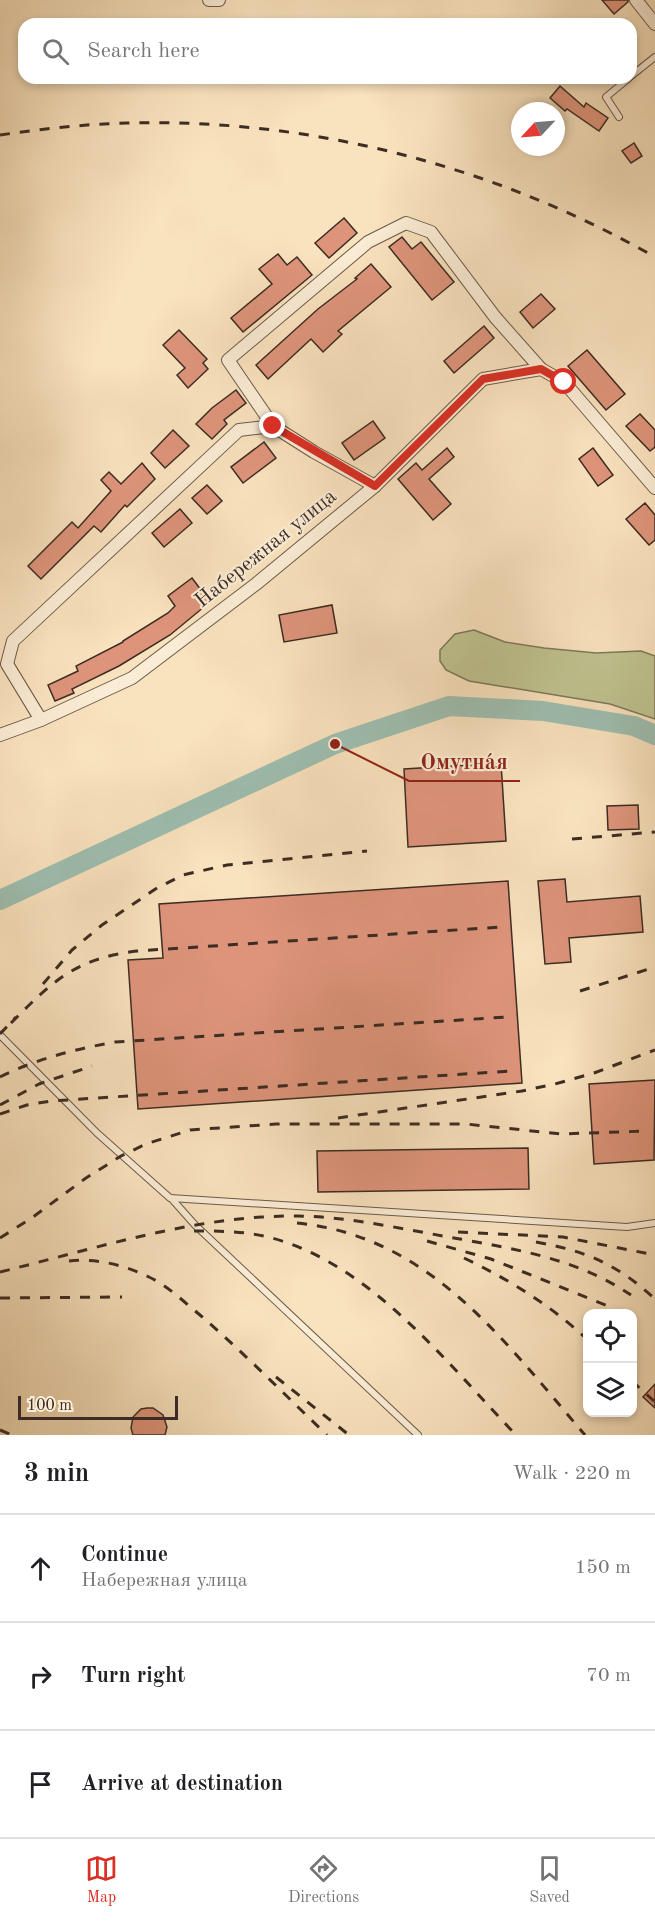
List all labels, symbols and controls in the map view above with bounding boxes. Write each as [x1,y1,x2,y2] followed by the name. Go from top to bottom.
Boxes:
[18,18,637,84] search box
[39,35,72,68] icon: search
[87,40,200,62] text: Search here
[511,102,565,156] north arrow
[550,368,576,394] route start
[259,412,285,438] route end
[191,486,341,612] street label: Набережная улица
[409,741,520,781] callout: Омутна́я
[420,752,508,774] text: Омутна́я
[583,1309,637,1417] map controls
[583,1309,637,1363] button: locate
[583,1363,637,1417] button: layers
[18,1393,178,1420] scale bar
[27,1398,72,1414] text: 100 m
[24,1461,89,1487] text: 3 min
[512,1464,631,1484] text: Walk · 220 m
[81,1544,168,1566] text: Continue
[24,1552,57,1585] icon: ahead
[575,1558,631,1578] text: 150 m
[81,1571,248,1591] text: Набережная улица
[24,1660,57,1693] icon: right
[81,1665,185,1687] text: Turn right
[586,1666,631,1686] text: 70 m
[24,1768,57,1801] icon: arrive
[81,1773,283,1795] text: Arrive at destination
[85,1852,118,1908] tab: Map
[288,1852,359,1908] tab: Directions
[529,1852,570,1908] tab: Saved

